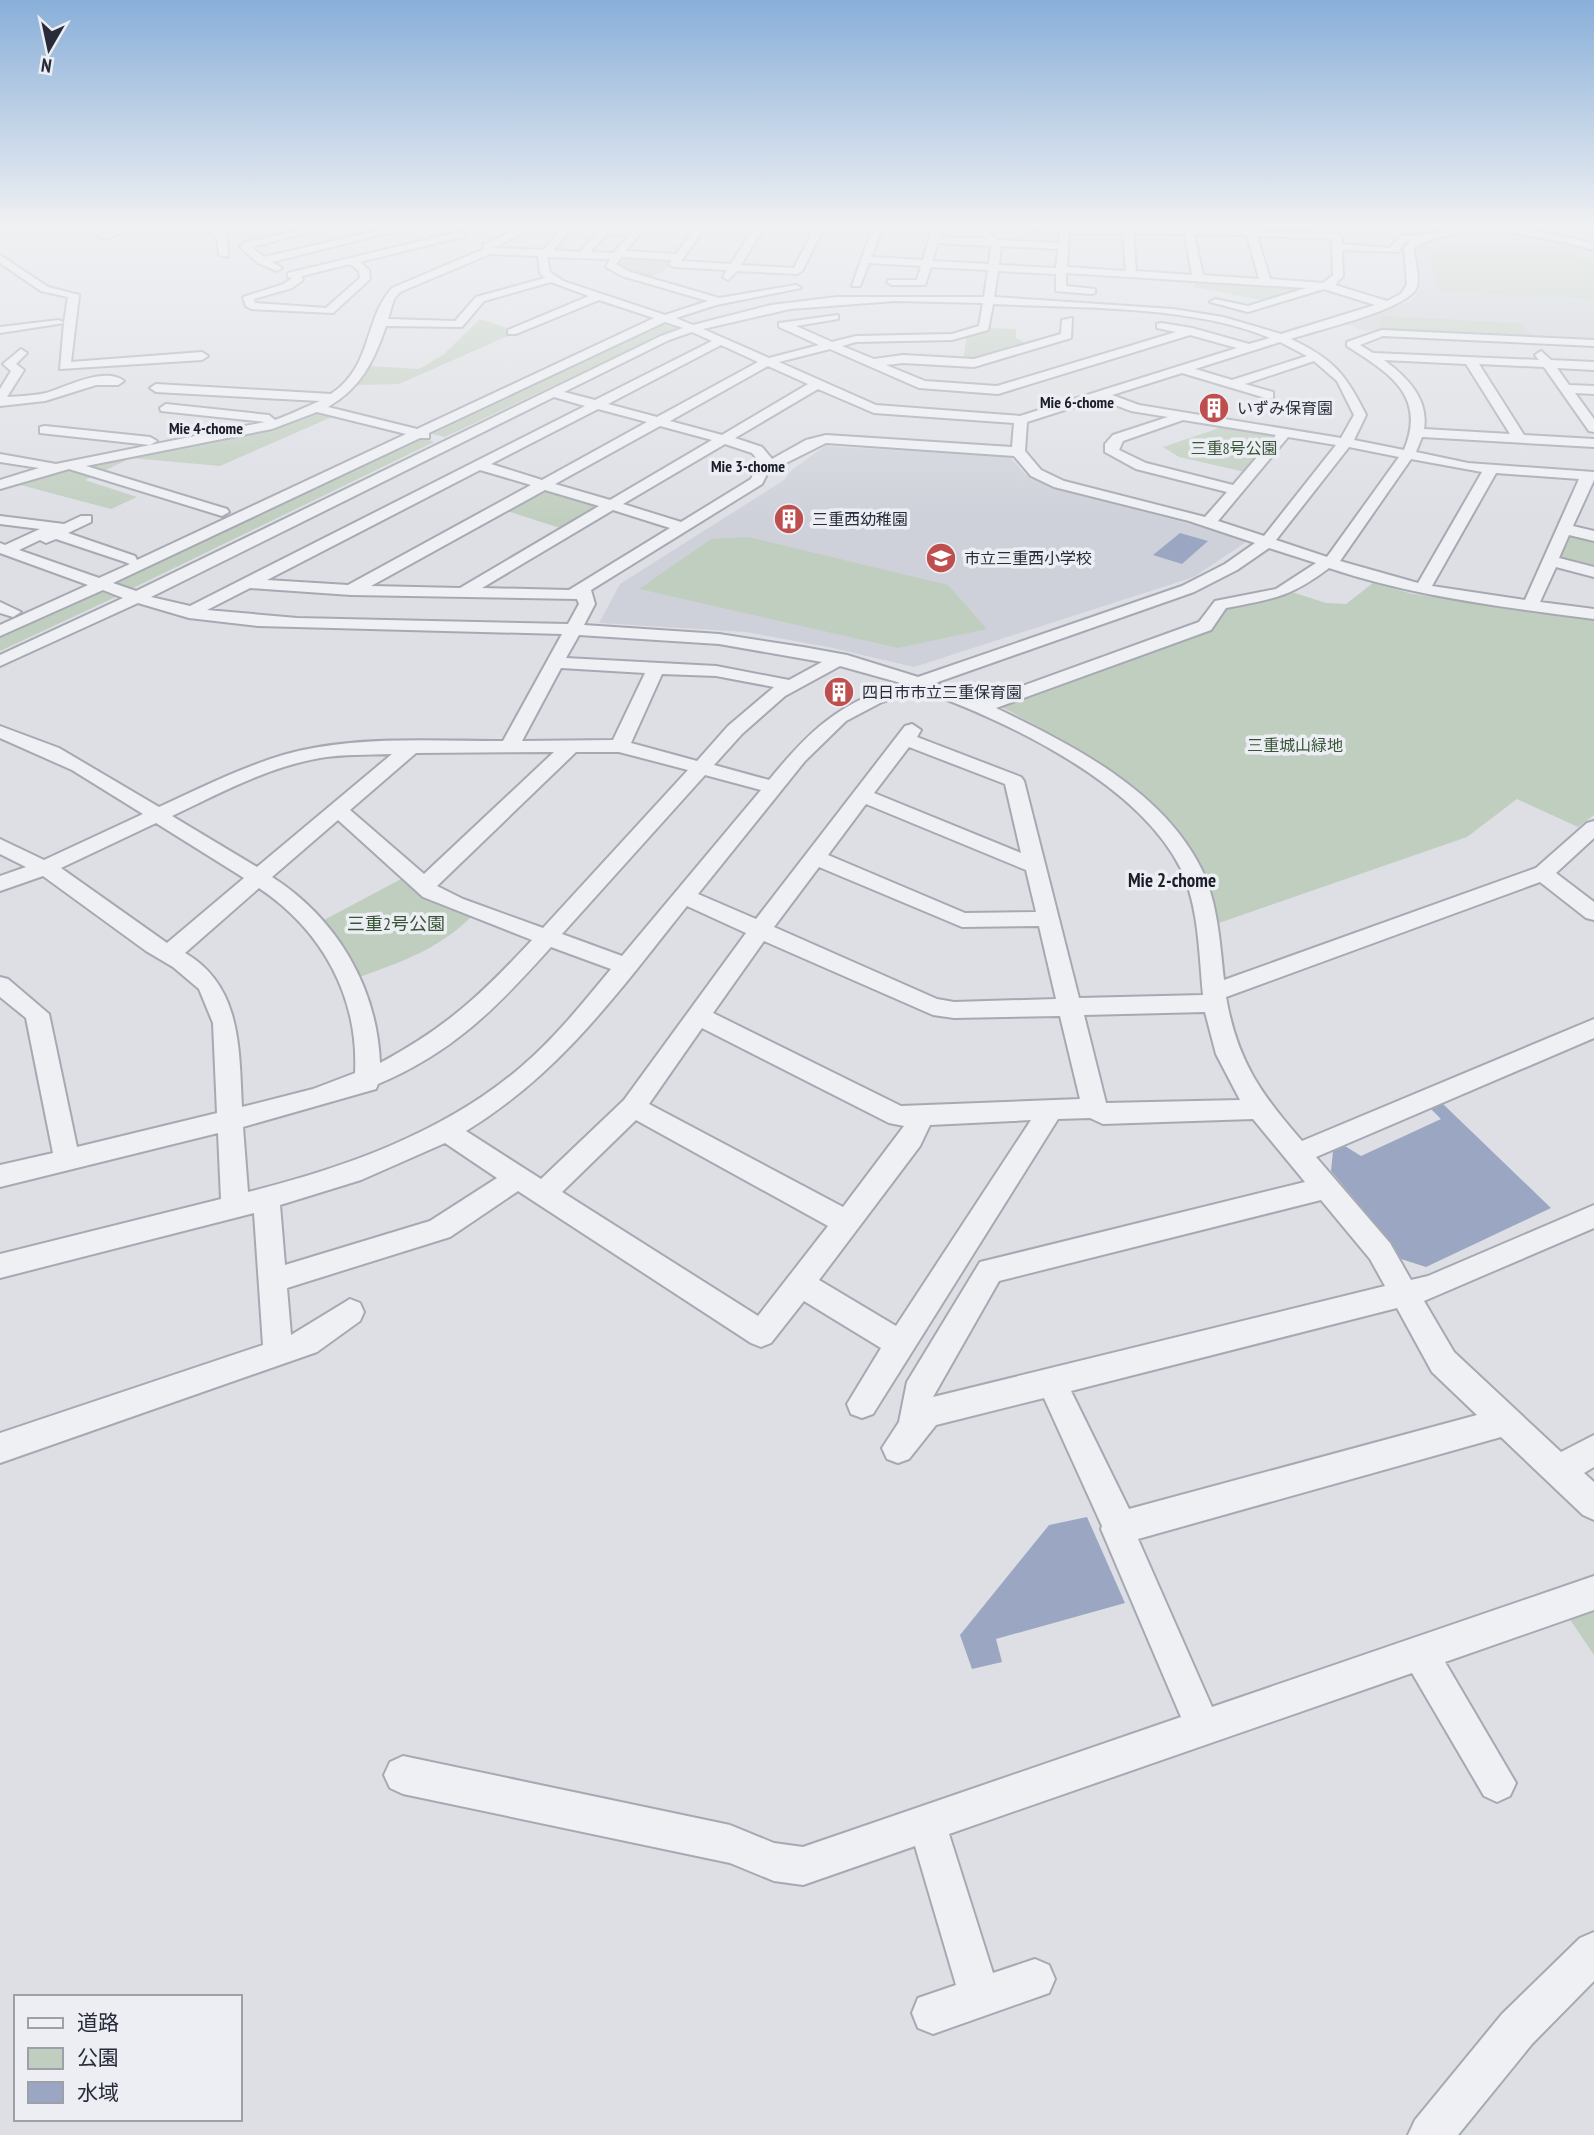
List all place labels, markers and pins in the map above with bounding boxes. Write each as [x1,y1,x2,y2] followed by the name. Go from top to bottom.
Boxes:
[1197,391,1231,425] building icon: いずみ保育園
[1237,398,1333,418] place label: いずみ保育園
[772,502,806,536] building icon: 三重西幼稚園
[812,509,908,529] place label: 三重西幼稚園
[924,541,958,575] school or university icon: 市立三重西小学校
[964,548,1092,568] place label: 市立三重西小学校
[822,675,856,709] building icon: 四日市市立三重保育園
[862,682,1022,702] place label: 四日市市立三重保育園

